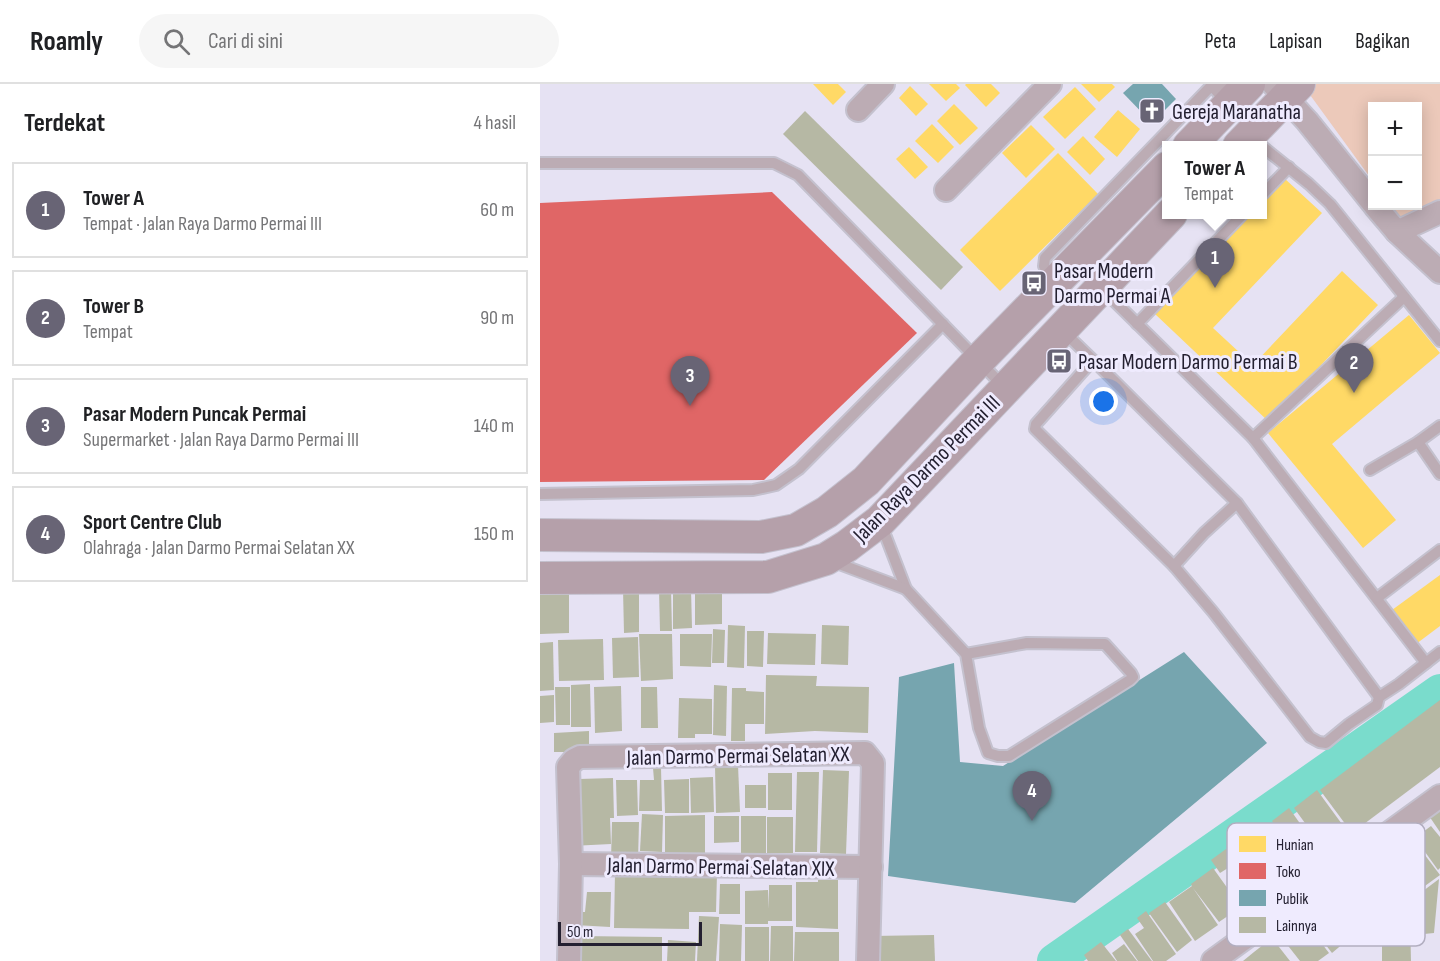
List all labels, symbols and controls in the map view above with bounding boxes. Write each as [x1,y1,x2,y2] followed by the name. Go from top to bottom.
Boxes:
[139,14,559,68] search box
[30,25,103,58] text: Roamly
[160,25,193,58] icon: search
[208,28,283,55] text: Cari di sini
[1205,29,1236,54] text: Peta
[1269,29,1322,54] text: Lapisan
[1355,29,1410,54] text: Bagikan
[1137,96,1167,126] church icon: Gereja Maranatha
[1172,99,1301,126] place label: Gereja Maranatha
[1368,102,1422,210] map controls
[1368,102,1422,156] button: +
[24,108,105,139] text: Terdekat
[474,111,516,135] text: 4 hasil
[1162,141,1267,219] popup
[1184,155,1245,182] text: Tower A
[1368,156,1422,210] button: −
[1184,182,1234,206] text: Tempat
[83,185,144,212] text: Tower A
[42,198,49,222] text: 1
[480,198,514,222] text: 60 m
[83,212,322,236] text: Tempat · Jalan Raya Darmo Permai III
[1196,238,1234,288] pin: 1
[1054,258,1171,310] place label: Pasar Modern Darmo Permai A
[1019,268,1049,298] bus stop icon: Pasar Modern Darmo Permai A
[83,293,144,320] text: Tower B
[41,306,50,330] text: 2
[480,306,514,330] text: 90 m
[83,320,133,344] text: Tempat
[1334,344,1374,393] pin: 2
[1044,346,1074,376] bus stop icon: Pasar Modern Darmo Permai B
[1078,349,1298,376] place label: Pasar Modern Darmo Permai B
[670,356,710,406] pin: 3
[1089,387,1118,416] your location
[847,390,1006,549] street label: Jalan Raya Darmo Permai III
[83,401,306,428] text: Pasar Modern Puncak Permai
[41,414,50,438] text: 3
[474,414,514,438] text: 140 m
[83,428,359,452] text: Supermarket · Jalan Raya Darmo Permai III
[83,509,222,536] text: Sport Centre Club
[41,522,50,546] text: 4
[474,522,514,546] text: 150 m
[83,536,354,560] text: Olahraga · Jalan Darmo Permai Selatan XX
[625,741,850,772] street label: Jalan Darmo Permai Selatan XX
[1012,772,1052,821] pin: 4
[1227,823,1425,946] legend
[1276,836,1314,855] text: Hunian
[606,852,835,883] street label: Jalan Darmo Permai Selatan XIX
[1276,863,1301,882] text: Toko
[1276,890,1308,909] text: Publik
[1276,917,1317,936] text: Lainnya
[558,919,702,946] scale bar
[567,923,593,942] text: 50 m

